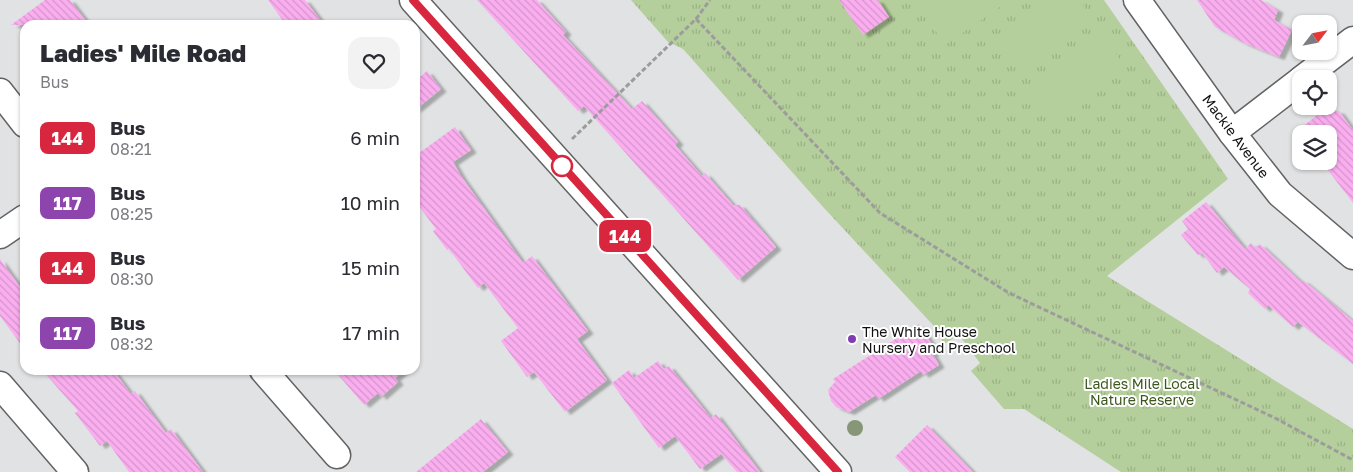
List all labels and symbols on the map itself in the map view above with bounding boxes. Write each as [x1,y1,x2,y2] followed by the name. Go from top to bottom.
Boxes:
[1292,15,1338,60] north arrow
[1199,91,1273,181] street label: Mackie Avenue
[551,155,573,177] unlabelled marker
[596,220,654,252] line badge: 144
[862,323,1016,356] place label: The White House Nursery and Preschool
[846,333,858,345] marker: The White House Nursery and Preschool
[1084,375,1200,408] park label: Ladies Mile Local Nature Reserve

